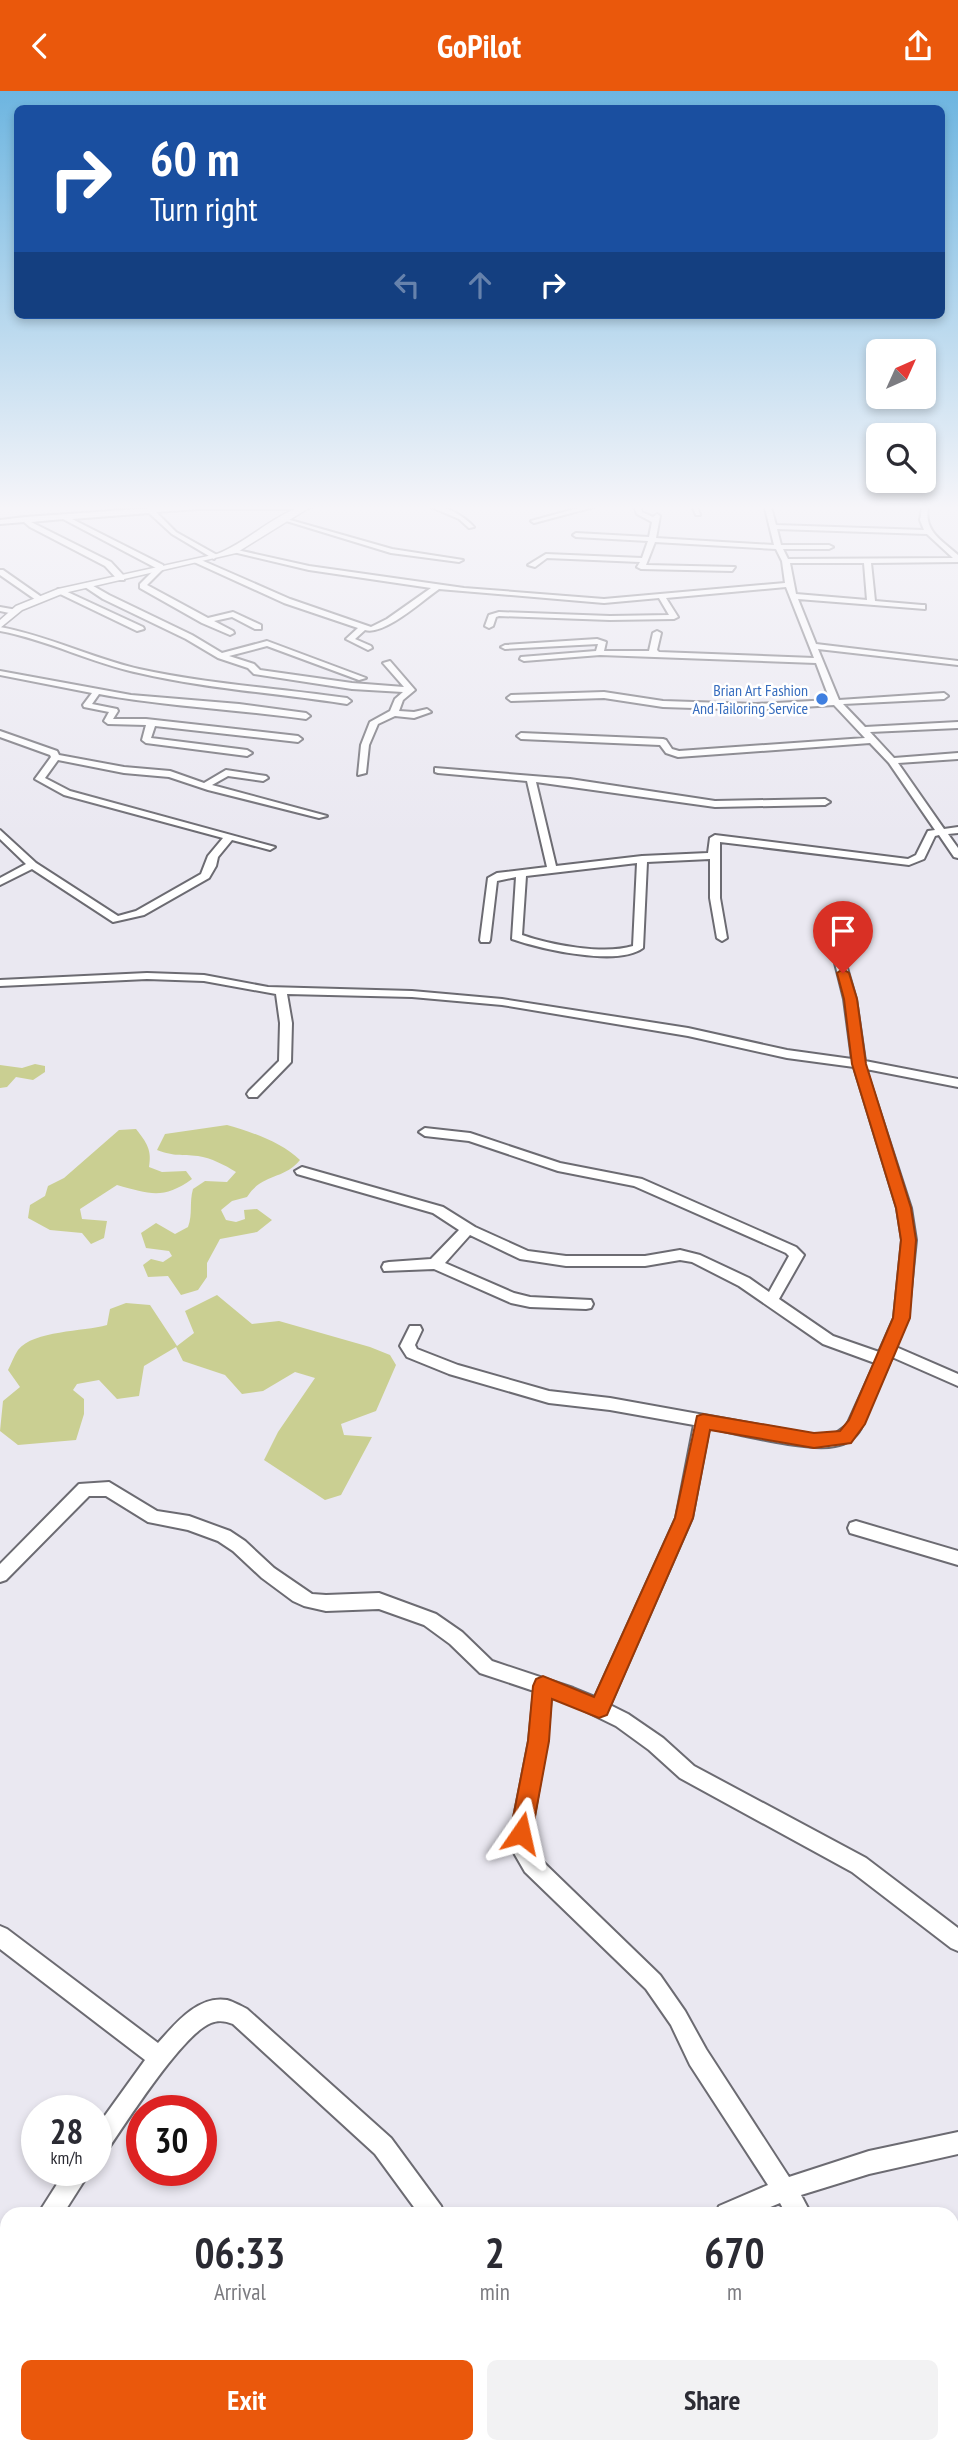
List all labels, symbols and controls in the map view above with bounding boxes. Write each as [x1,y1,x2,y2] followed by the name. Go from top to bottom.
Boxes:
[437,25,521,67] text: GoPilot
[21,27,59,65] icon: back
[899,27,937,65] icon: share
[150,126,239,190] text: 60 m
[35,133,126,224] icon: right
[150,188,258,230] text: Turn right
[388,266,426,304] icon: left
[461,266,499,304] icon: ahead
[534,266,572,304] icon: right
[866,339,936,409] north arrow
[866,339,936,493] map controls
[866,423,936,493] button: search
[692,680,808,718] place label: Brian Art Fashion And Tailoring Service
[814,691,830,707] marker: Brian Art Fashion And Tailoring Service
[813,901,873,973] pin
[824,912,862,950] icon: arrive
[484,1796,558,1870] position arrow
[126,2095,217,2186] speed limit sign: 30
[50,2108,83,2154] text: 28
[51,2146,82,2169] text: km/h
[194,2225,285,2280] text: 06:33
[485,2225,505,2280] text: 2
[704,2225,765,2280] text: 670
[214,2277,266,2306] text: Arrival
[480,2277,510,2306] text: min
[727,2277,742,2306] text: m
[21,2360,473,2440] button: Exit
[487,2360,938,2440] button: Share

